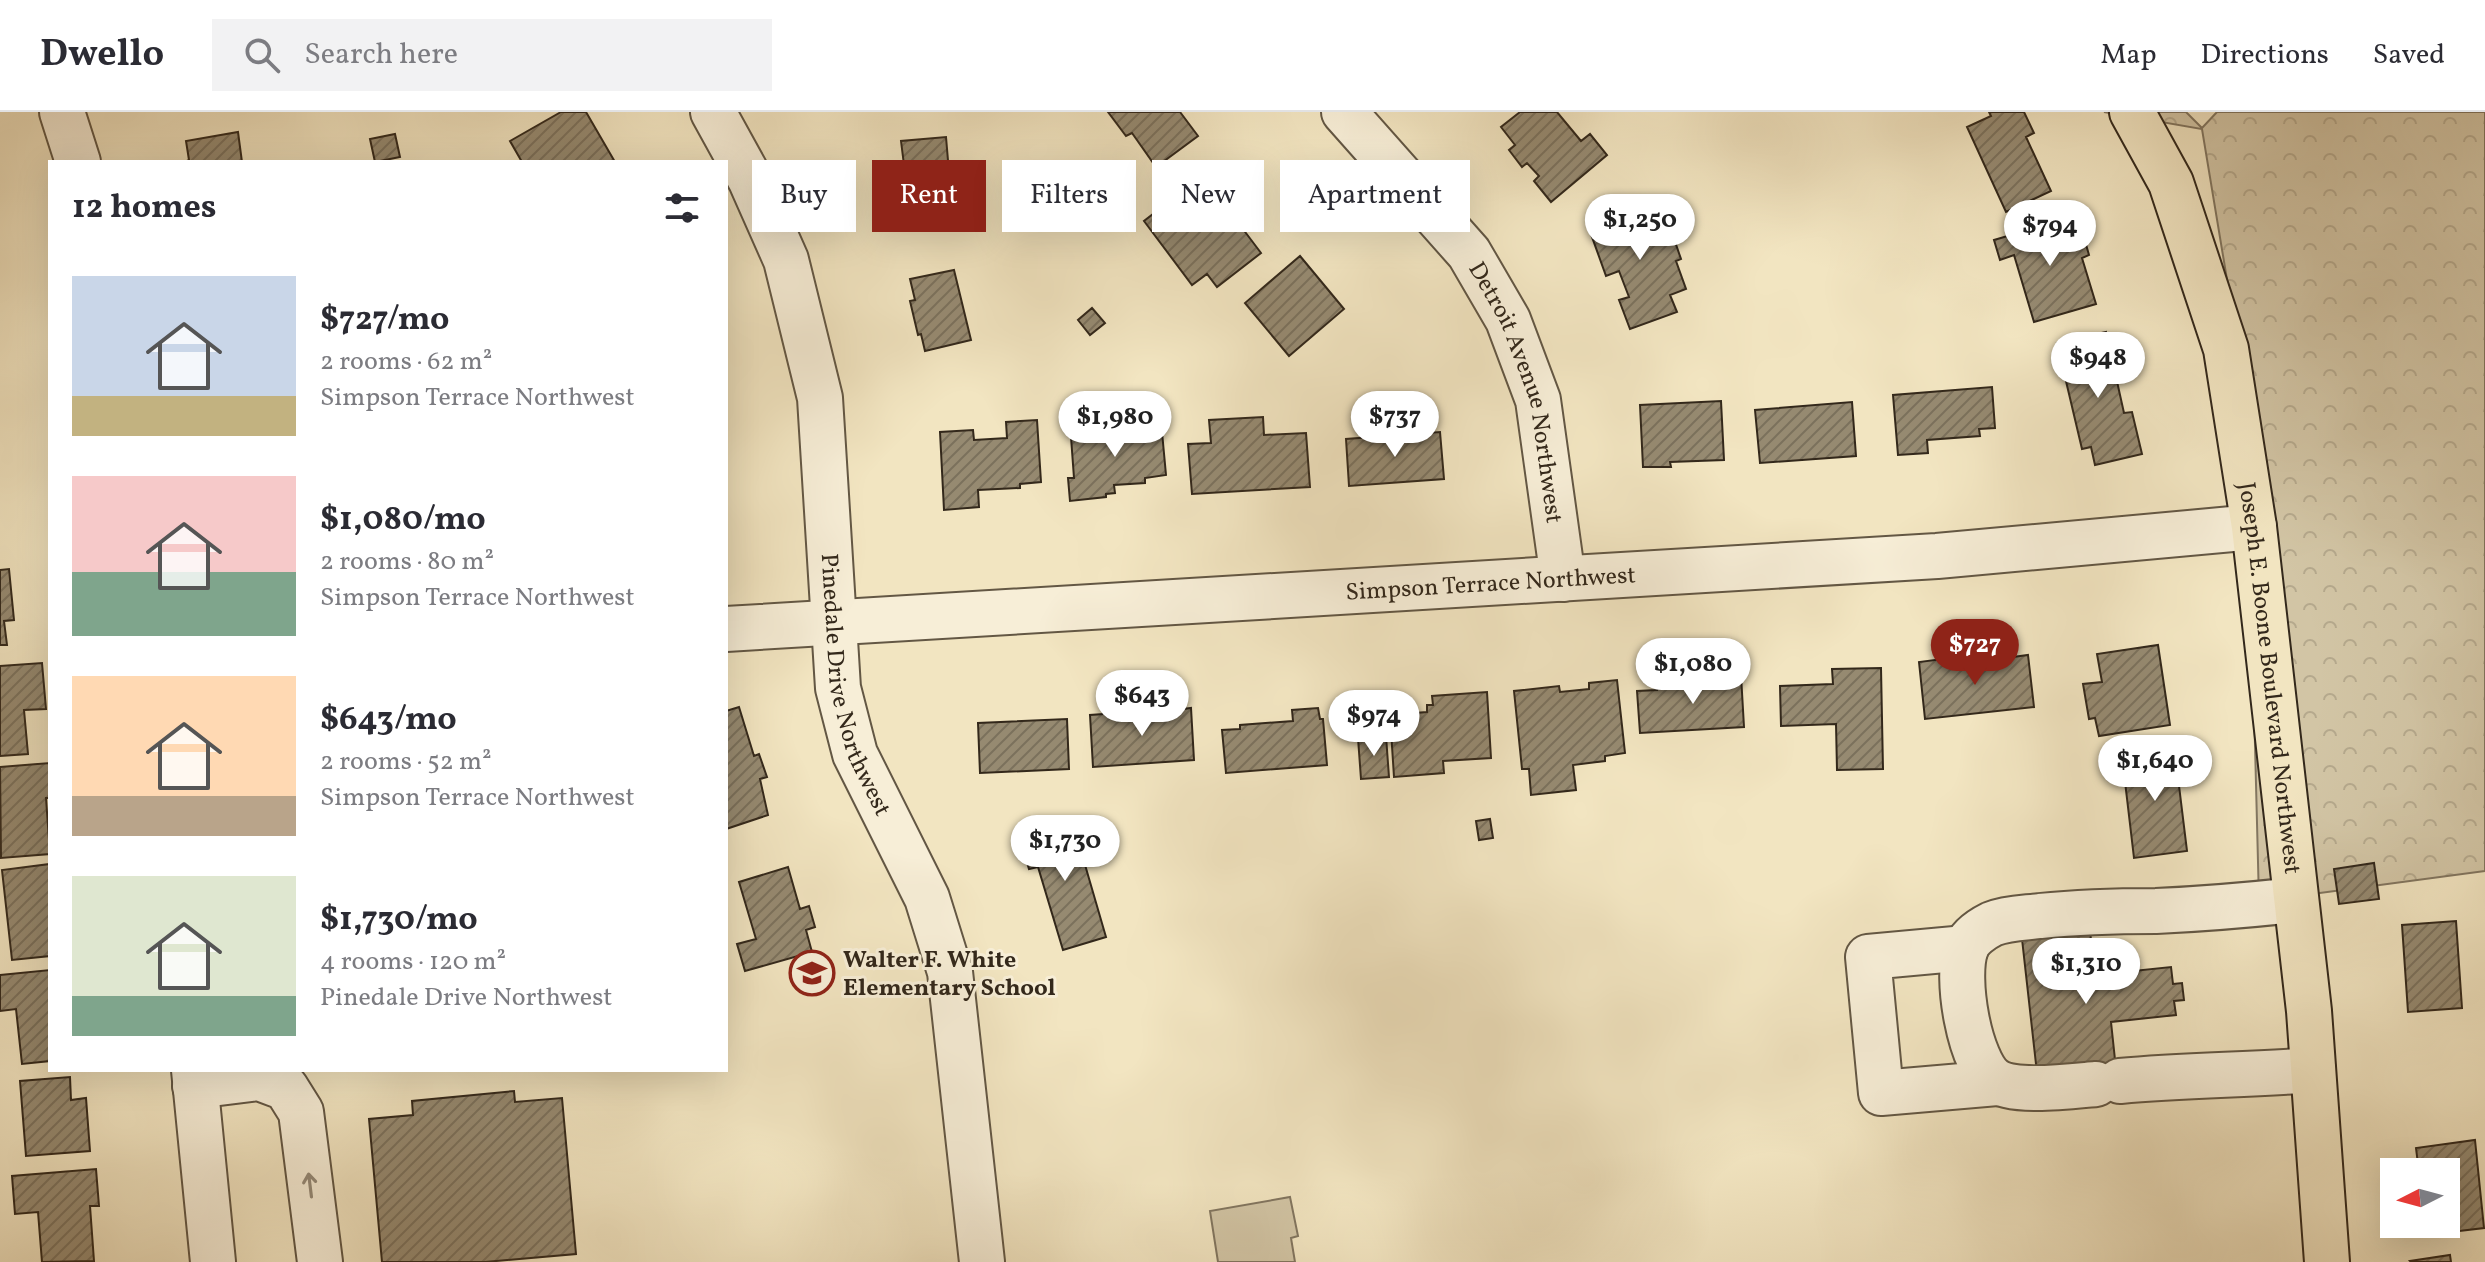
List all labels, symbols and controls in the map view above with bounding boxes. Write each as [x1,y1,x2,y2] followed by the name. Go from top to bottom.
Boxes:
[212,19,772,91] search box
[40,29,164,82] text: Dwello
[240,33,284,77] icon: search
[304,34,458,76] text: Search here
[2101,36,2157,75] text: Map
[2201,36,2329,75] text: Directions
[2373,36,2445,75] text: Saved
[752,160,856,232] chip: Buy
[872,160,986,232] chip: Rent
[1002,160,1136,232] chip: Filters
[1152,160,1264,232] chip: New
[1280,160,1470,232] chip: Apartment
[72,185,216,232] text: 12 homes
[660,186,704,230] icon: filters
[1575,194,1705,262] pin: $1,250
[2003,200,2097,268] pin: $794
[1603,202,1677,238] text: $1,250
[2022,208,2078,244] text: $794
[1459,256,1570,526] street label: Detroit Avenue Northwest
[320,297,450,344] text: $727/mo
[136,308,232,404] icon: home
[2051,332,2145,400] pin: $948
[2069,340,2127,376] text: $948
[320,344,492,380] text: 2 rooms · 62 m²
[320,380,635,416] text: Simpson Terrace Northwest
[1050,391,1180,459] pin: $1,980
[1348,391,1442,459] pin: $737
[1076,399,1154,435] text: $1,980
[1369,399,1421,435] text: $737
[2228,480,2308,876] street label: Joseph E. Boone Boulevard Northwest
[320,497,486,544] text: $1,080/mo
[136,508,232,604] icon: home
[320,544,494,580] text: 2 rooms · 80 m²
[811,552,898,822] street label: Pinedale Drive Northwest
[1345,559,1637,611] street label: Simpson Terrace Northwest
[320,580,635,616] text: Simpson Terrace Northwest
[1928,619,2022,687] pin: $727
[1949,627,2001,663] text: $727
[1628,638,1758,706] pin: $1,080
[1654,646,1732,682] text: $1,080
[1095,670,1189,738] pin: $643
[1114,678,1170,714] text: $643
[1327,690,1421,758] pin: $974
[320,697,457,744] text: $643/mo
[1347,698,1402,734] text: $974
[136,708,232,804] icon: home
[2090,735,2220,803] pin: $1,640
[2116,743,2194,779] text: $1,640
[320,744,492,780] text: 2 rooms · 52 m²
[320,780,635,816] text: Simpson Terrace Northwest
[1000,815,1130,883] pin: $1,730
[1029,823,1101,859] text: $1,730
[320,897,478,944] text: $1,730/mo
[136,908,232,1004] icon: home
[2021,938,2151,1006] pin: $1,310
[320,944,506,980] text: 4 rooms · 120 m²
[843,944,1056,1006] place label: Walter F. White Elementary School
[2050,946,2122,982] text: $1,310
[788,949,836,997] school or university icon: Walter F. White Elementary School
[320,980,612,1016] text: Pinedale Drive Northwest
[2380,1158,2460,1238] north arrow
[2380,1158,2460,1238] map controls
[303,1172,318,1198] one-way arrow

